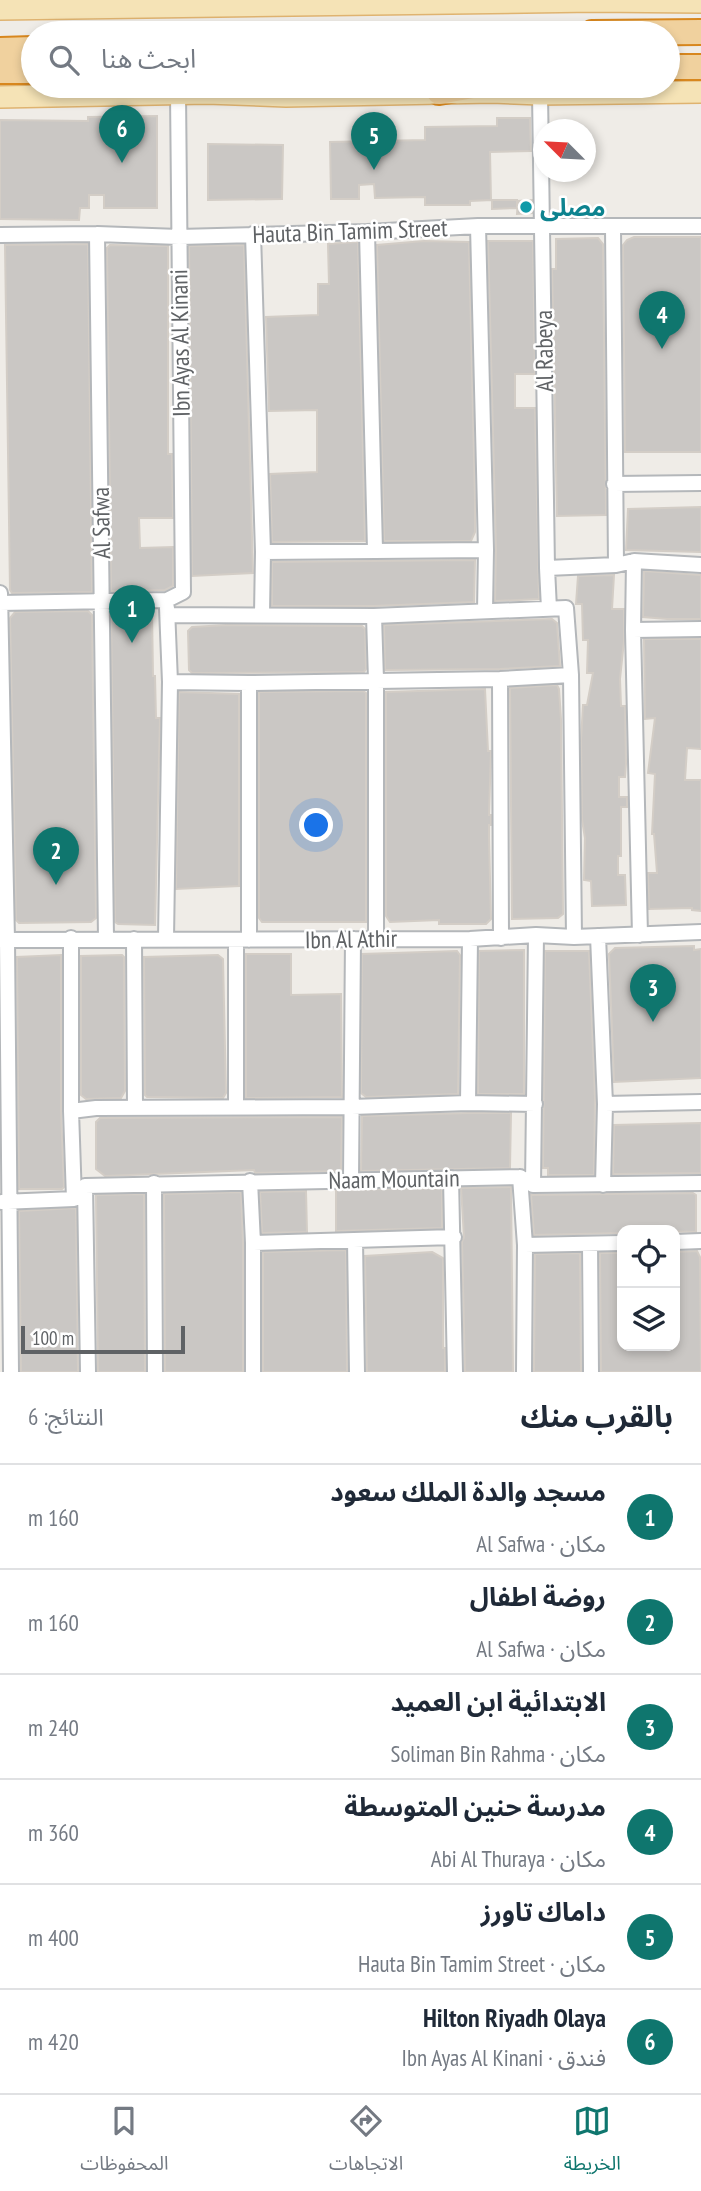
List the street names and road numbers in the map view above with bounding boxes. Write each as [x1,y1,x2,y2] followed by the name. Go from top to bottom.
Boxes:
[252,212,448,250] street label: Hauta Bin Tamim Street
[163,269,197,417] street label: Ibn Ayas Al Kinani
[528,310,560,392] street label: Al Rabeya
[85,487,117,559] street label: Al Safwa
[305,923,398,955] street label: Ibn Al Athir
[328,1162,460,1196] street label: Naam Mountain

